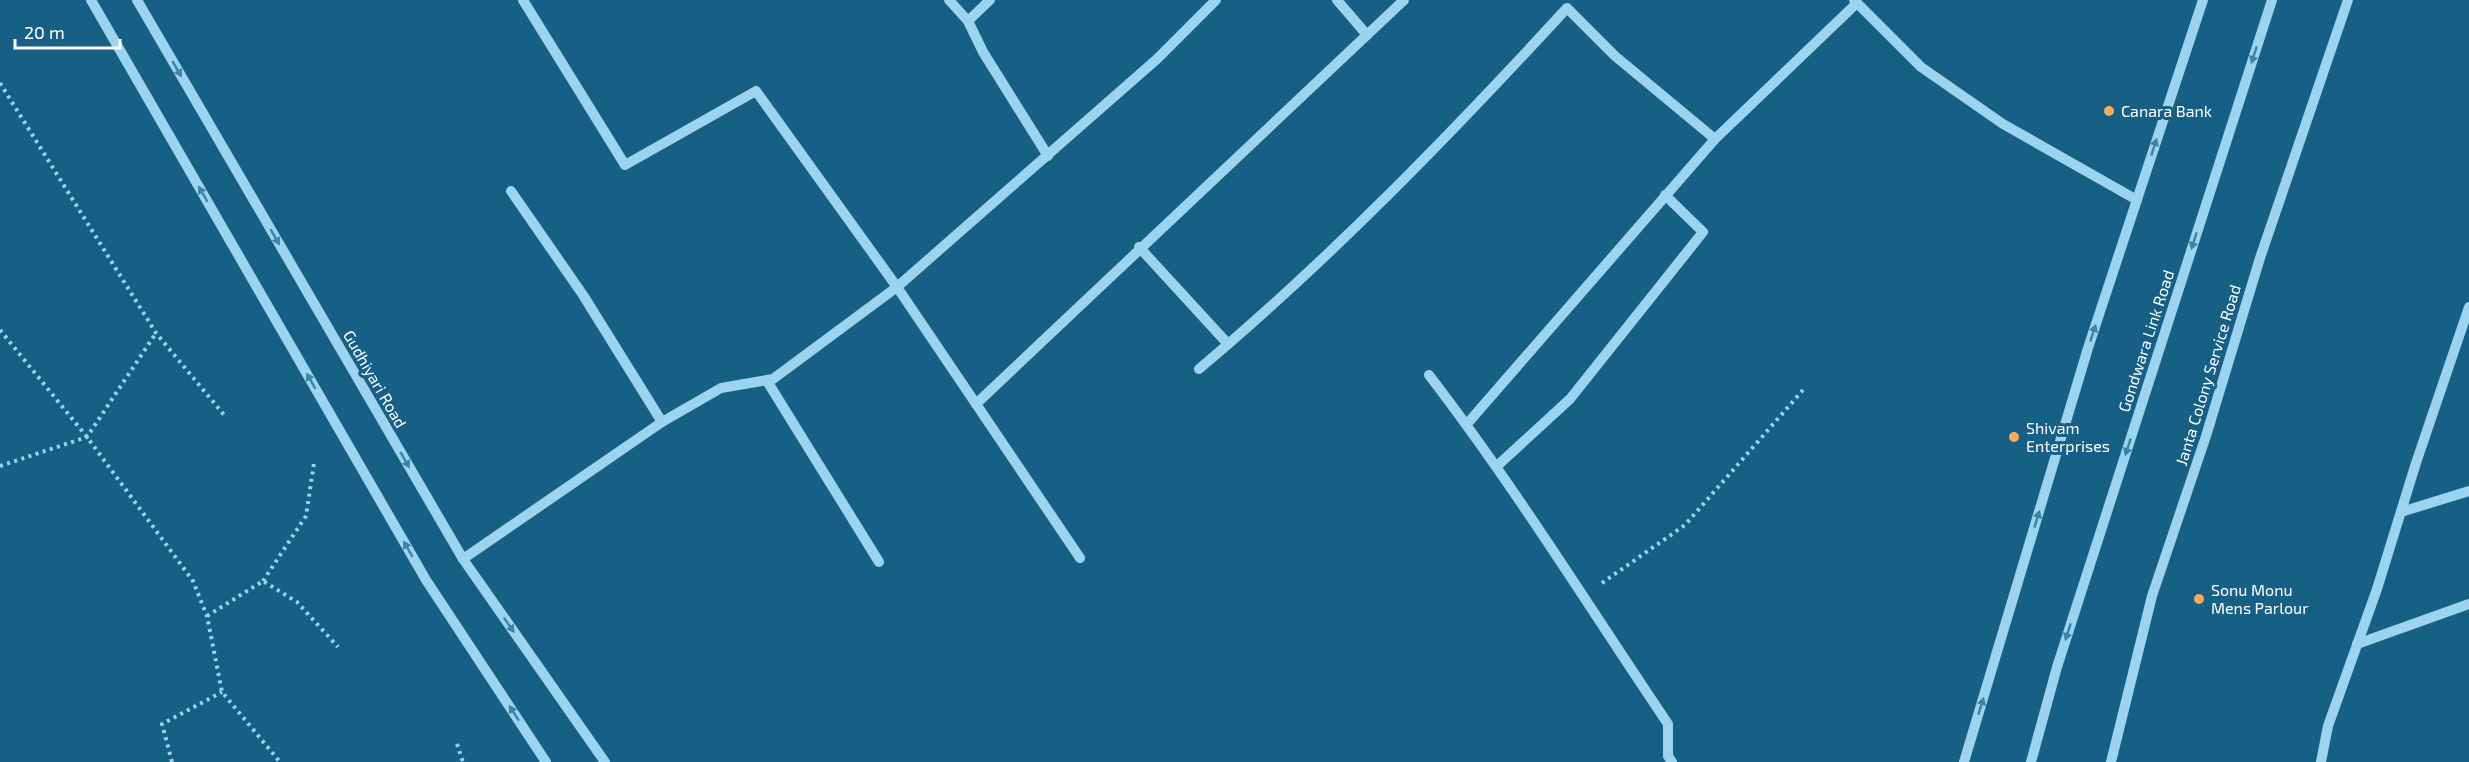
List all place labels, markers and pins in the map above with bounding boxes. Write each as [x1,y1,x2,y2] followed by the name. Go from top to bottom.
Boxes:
[2121,101,2212,120] place label: Canara Bank
[2102,104,2116,118] marker: Canara Bank
[2026,418,2110,455] place label: Shivam Enterprises
[2007,430,2021,444] marker: Shivam Enterprises
[2211,580,2309,617] place label: Sonu Monu Mens Parlour
[2192,592,2206,606] marker: Sonu Monu Mens Parlour

